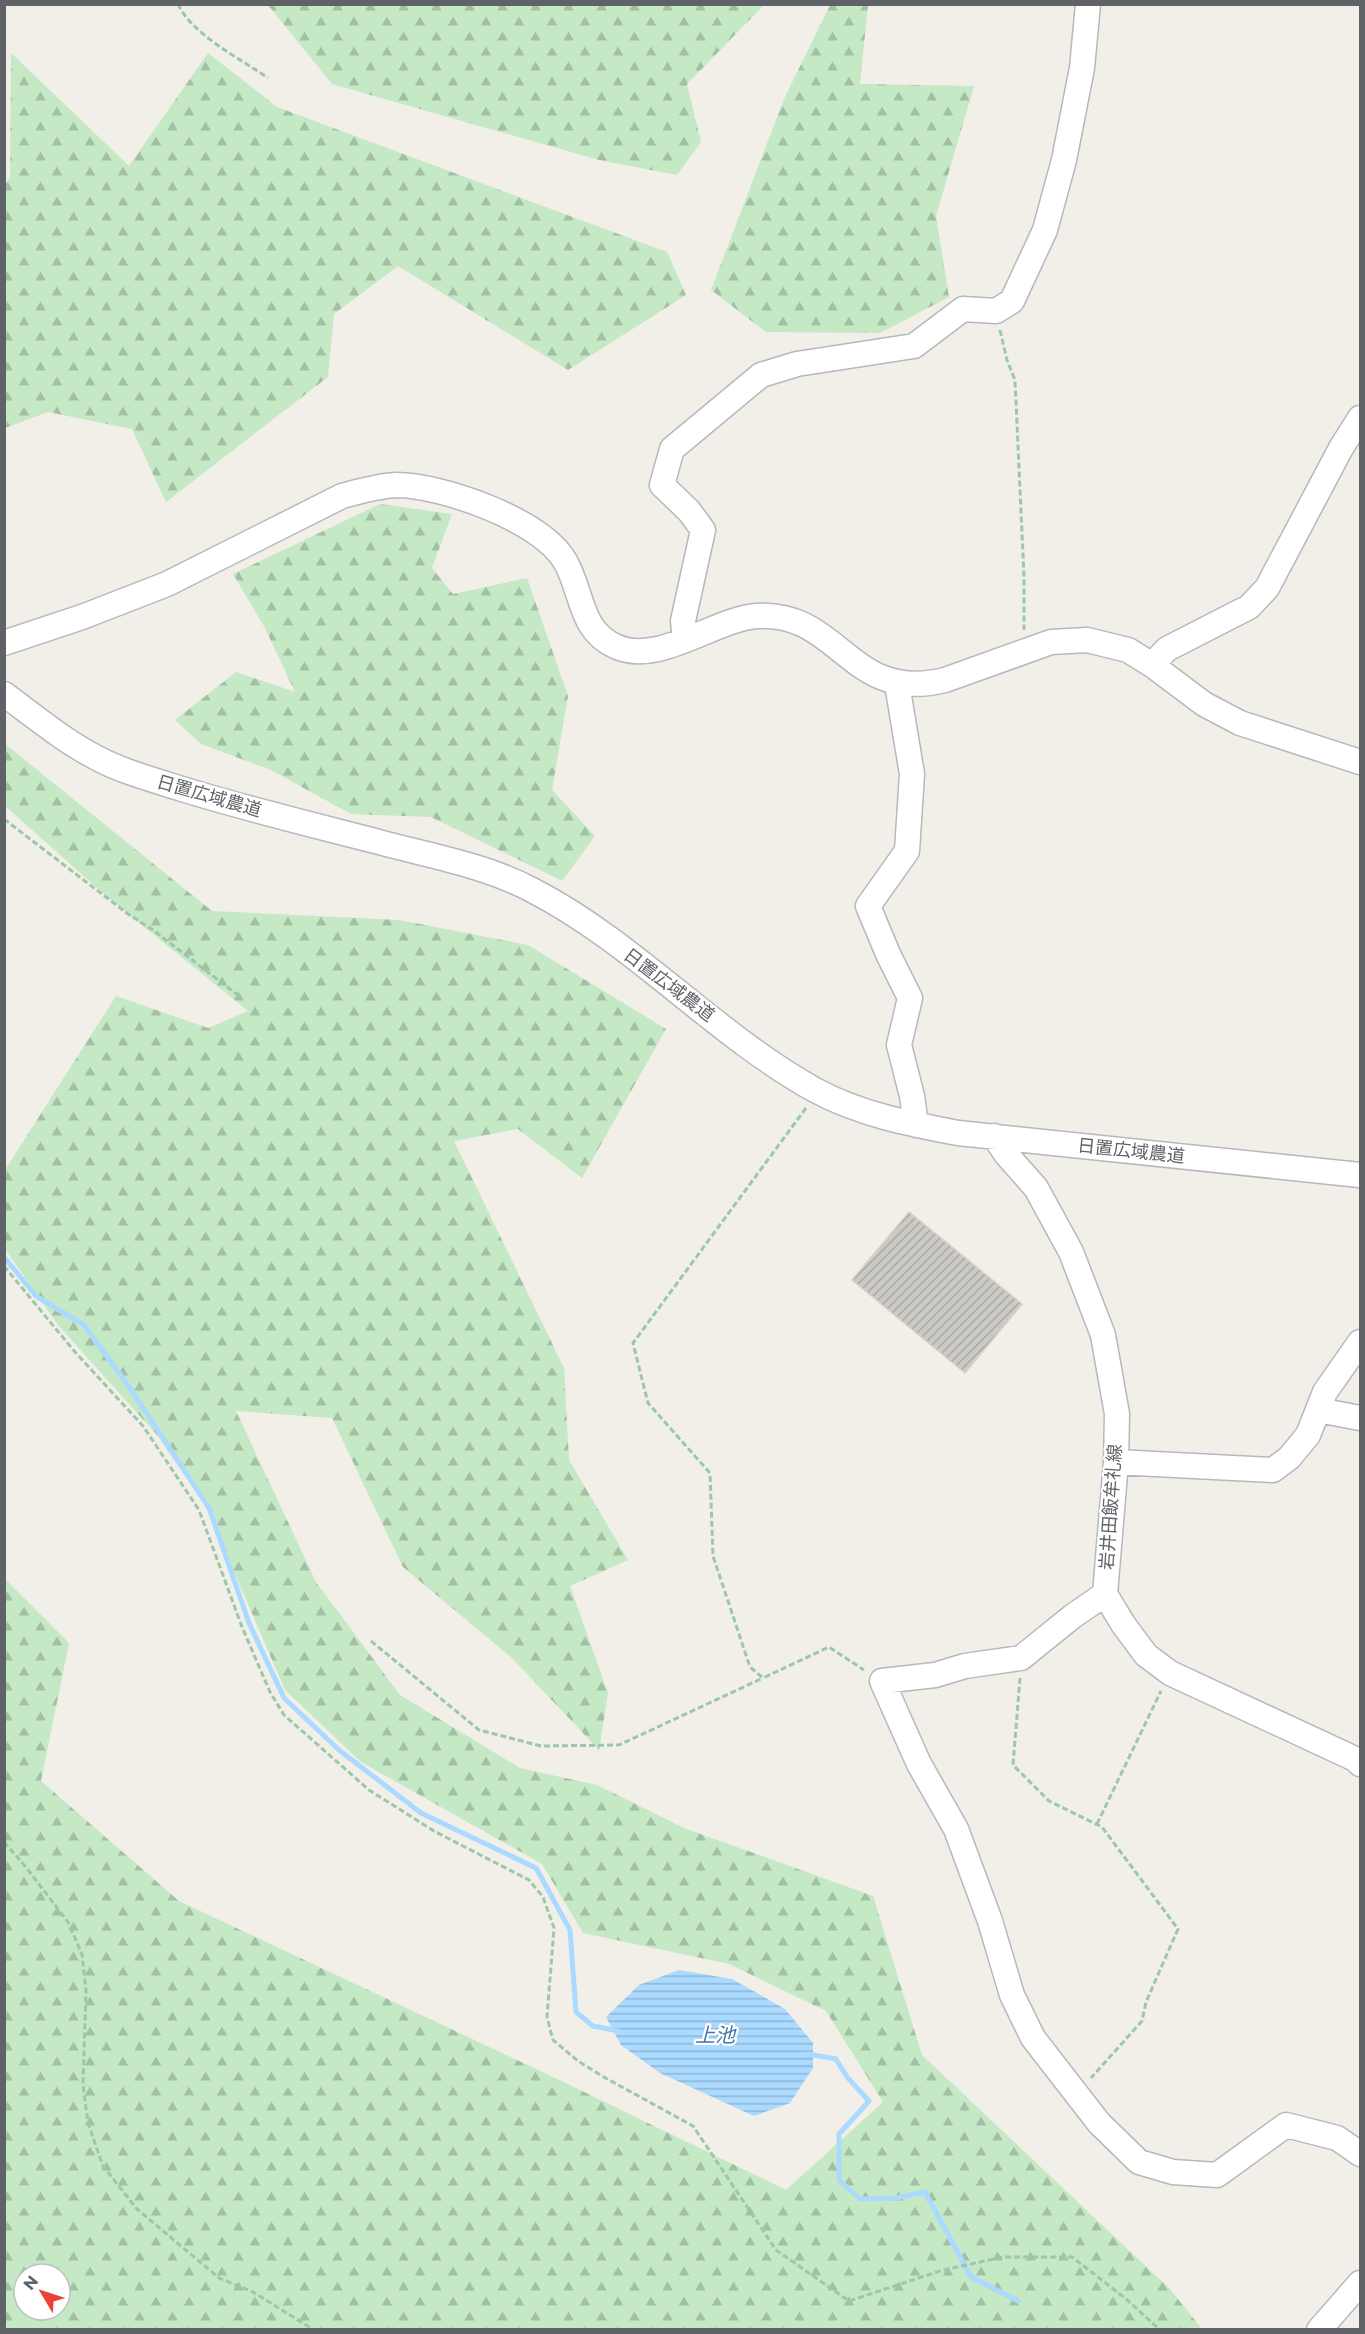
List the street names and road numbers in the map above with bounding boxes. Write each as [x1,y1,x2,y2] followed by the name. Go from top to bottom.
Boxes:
[154,771,264,821] street label: 日置広域農道
[619,944,719,1026] street label: 日置広域農道
[1076,1134,1186,1168] street label: 日置広域農道
[1096,1443,1126,1571] street label: 岩井田飯牟礼線

